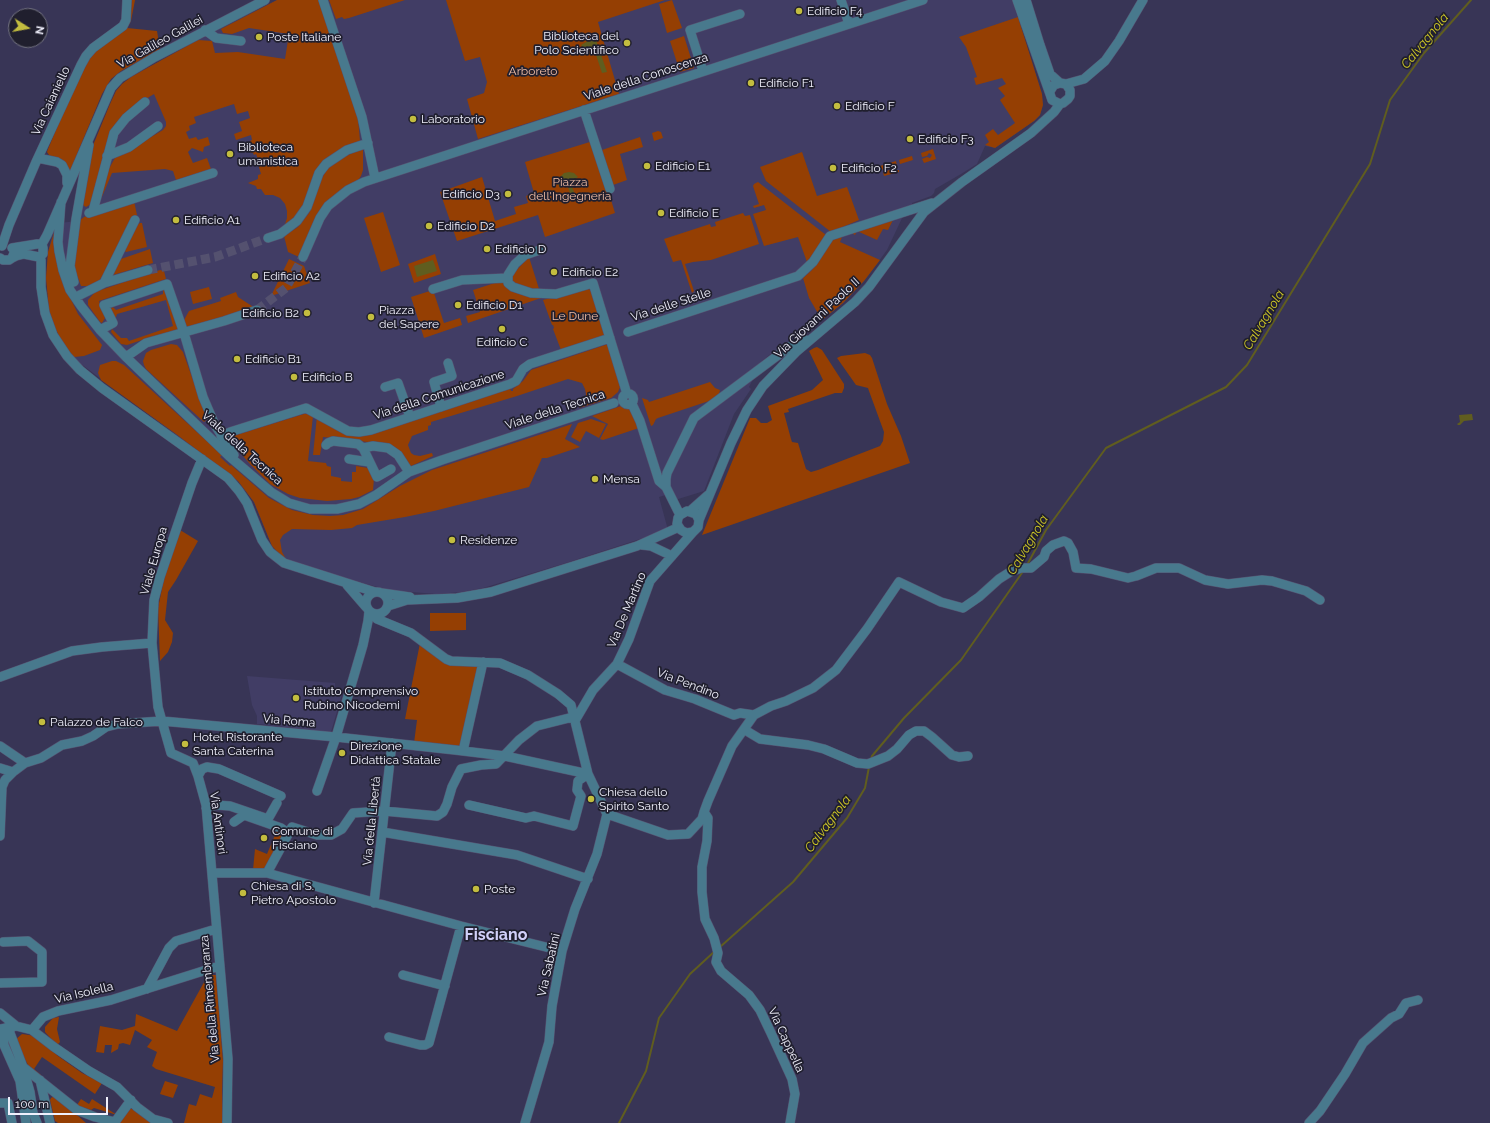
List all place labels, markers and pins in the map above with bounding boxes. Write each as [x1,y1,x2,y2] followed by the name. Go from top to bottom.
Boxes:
[807,4,862,18] place label: Edificio F4
[794,6,804,16] marker: Edificio F4
[534,29,619,57] place label: Biblioteca del Polo Scientifico
[267,30,341,44] place label: Poste Italiane
[254,32,264,42] marker: Poste Italiane
[622,38,632,48] marker: Biblioteca del Polo Scientifico
[759,76,814,90] place label: Edificio F1
[746,78,756,88] marker: Edificio F1
[845,99,895,113] place label: Edificio F
[832,101,842,111] marker: Edificio F
[421,112,485,126] place label: Laboratorio
[408,114,418,124] marker: Laboratorio
[918,132,974,146] place label: Edificio F3
[905,134,915,144] marker: Edificio F3
[238,140,298,168] place label: Biblioteca umanistica
[225,149,235,159] marker: Biblioteca umanistica
[655,159,710,173] place label: Edificio E1
[642,161,652,171] marker: Edificio E1
[841,161,897,175] place label: Edificio F2
[828,163,838,173] marker: Edificio F2
[442,187,500,201] place label: Edificio D3
[503,189,513,199] marker: Edificio D3
[669,206,719,220] place label: Edificio E
[656,208,666,218] marker: Edificio E
[184,213,240,227] place label: Edificio A1
[171,215,181,225] marker: Edificio A1
[437,219,494,233] place label: Edificio D2
[424,221,434,231] marker: Edificio D2
[495,242,546,256] place label: Edificio D
[482,244,492,254] marker: Edificio D
[562,265,618,279] place label: Edificio E2
[549,267,559,277] marker: Edificio E2
[263,269,320,283] place label: Edificio A2
[250,271,260,281] marker: Edificio A2
[466,298,522,312] place label: Edificio D1
[453,300,463,310] marker: Edificio D1
[379,303,439,331] place label: Piazza del Sapere
[242,306,299,320] place label: Edificio B2
[302,308,312,318] marker: Edificio B2
[366,312,376,322] marker: Piazza del Sapere
[497,324,507,334] marker: Edificio C
[477,335,527,349] place label: Edificio C
[245,352,301,366] place label: Edificio B1
[232,354,242,364] marker: Edificio B1
[302,370,353,384] place label: Edificio B
[289,372,299,382] marker: Edificio B
[603,472,640,486] place label: Mensa
[590,474,600,484] marker: Mensa
[460,533,517,547] place label: Residenze
[447,535,457,545] marker: Residenze
[304,684,418,712] place label: Istituto Comprensivo Rubino Nicodemi
[291,693,301,703] marker: Istituto Comprensivo Rubino Nicodemi
[50,715,143,729] place label: Palazzo de Falco
[37,717,47,727] marker: Palazzo de Falco
[193,730,282,758] place label: Hotel Ristorante Santa Caterina
[180,739,190,749] marker: Hotel Ristorante Santa Caterina
[350,739,441,767] place label: Direzione Didattica Statale
[337,748,347,758] marker: Direzione Didattica Statale
[599,785,669,813] place label: Chiesa dello Spirito Santo
[586,794,596,804] marker: Chiesa dello Spirito Santo
[272,824,333,852] place label: Comune di Fisciano
[259,833,269,843] marker: Comune di Fisciano
[251,879,336,907] place label: Chiesa di S. Pietro Apostolo
[484,882,515,896] place label: Poste
[471,884,481,894] marker: Poste
[238,888,248,898] marker: Chiesa di S. Pietro Apostolo

